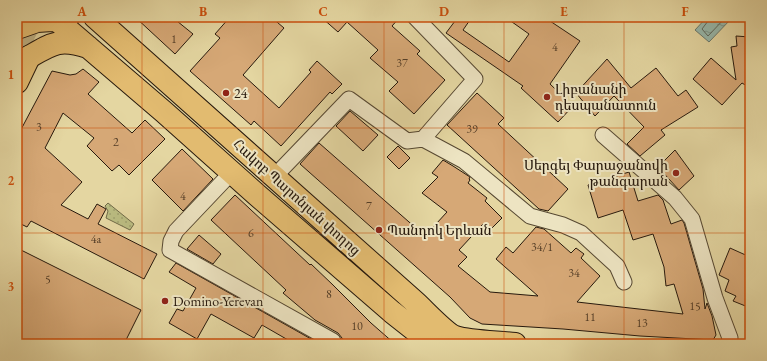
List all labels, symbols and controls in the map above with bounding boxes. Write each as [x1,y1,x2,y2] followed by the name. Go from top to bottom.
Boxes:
[76,3,87,20] text: A
[199,3,207,20] text: B
[318,3,328,20] text: C
[439,3,449,20] text: D
[560,3,568,20] text: E
[681,3,689,20] text: F
[171,31,177,47] house number: 1
[552,39,558,55] house number: 4
[396,55,408,71] house number: 37
[8,66,15,83] text: 1
[555,80,656,114] place label: Լիբանանի դեսպանատուն
[234,84,248,102] place label: 24
[221,88,231,98] marker: 24
[542,92,552,102] marker: Լիբանանի դեսպանատուն
[36,119,42,135] house number: 3
[466,121,478,137] house number: 39
[113,134,119,150] house number: 2
[229,135,365,259] street label: Հակոբ Պարոնյան փողոց
[524,156,668,190] place label: Սերգեյ Փարաջանովի թանգարան
[671,168,681,178] marker: Սերգեյ Փարաջանովի թանգարան
[8,172,15,189] text: 2
[180,188,186,204] house number: 4
[366,198,372,214] house number: 7
[387,221,492,239] place label: Պանդոկ Երևան
[248,225,254,241] house number: 6
[374,225,384,235] marker: Պանդոկ Երևան
[91,231,101,247] house number: 4a
[531,239,553,255] house number: 34/1
[568,265,580,281] house number: 34
[45,271,51,287] house number: 5
[8,278,15,295] text: 3
[326,286,332,302] house number: 8
[173,292,264,310] place label: Domino-Yerevan
[160,296,170,306] marker: Domino-Yerevan
[689,298,701,314] house number: 15
[584,309,596,325] house number: 11
[636,315,648,331] house number: 13
[351,318,363,334] house number: 10

